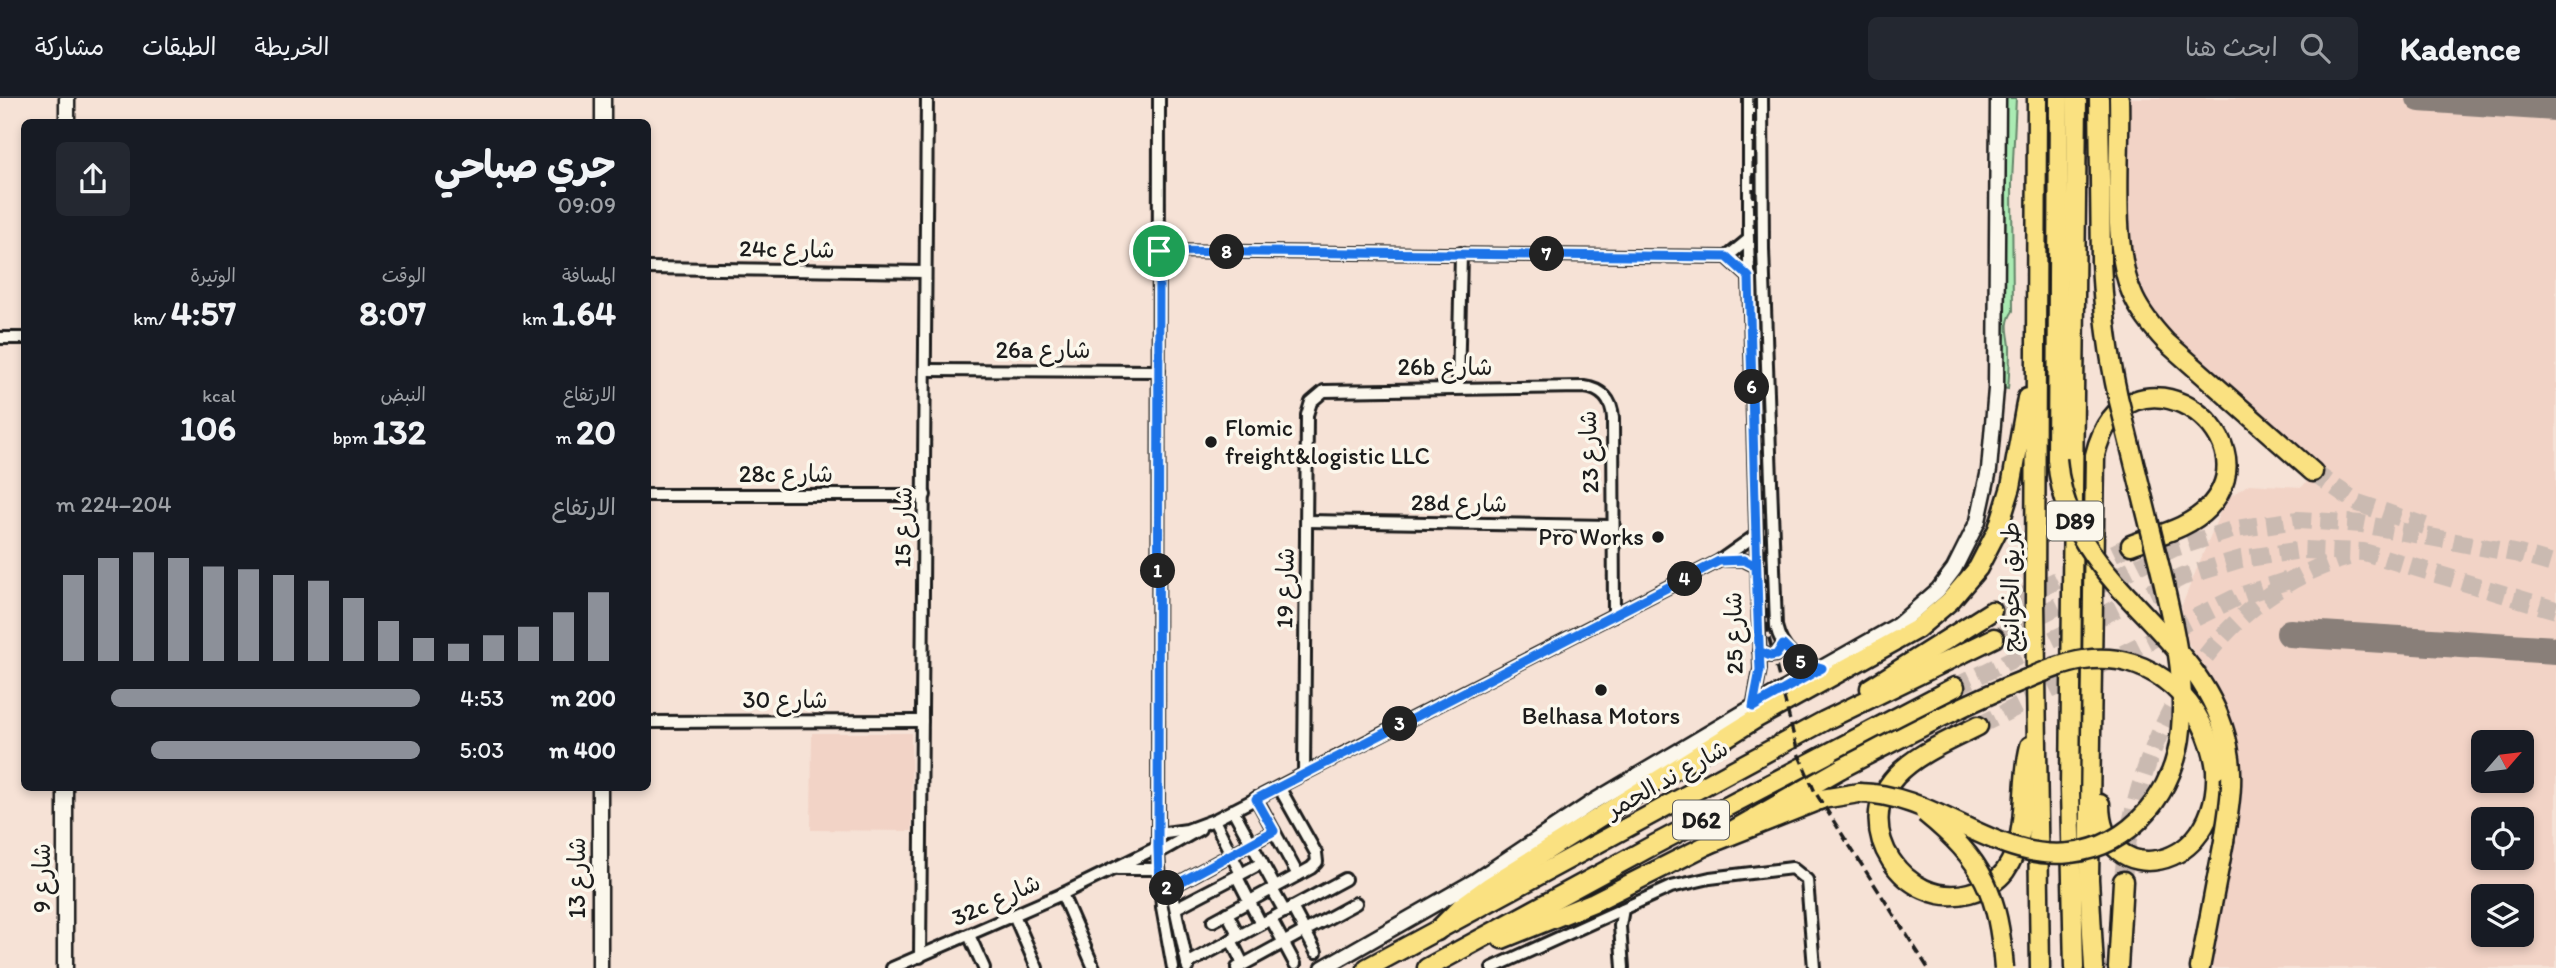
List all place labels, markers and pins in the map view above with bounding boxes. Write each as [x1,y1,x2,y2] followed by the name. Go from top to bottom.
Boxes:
[1129,221,1189,281] pin
[1210,234,1244,270] pin: 8
[1530,236,1564,272] pin: 7
[1734,370,1770,404] pin: 6
[1225,413,1430,470] place label: Flomic freight&logistic LLC
[1203,434,1219,450] marker: Flomic freight&logistic LLC
[1538,522,1644,551] place label: Pro Works
[1650,529,1666,545] marker: Pro Works
[1140,554,1176,588] pin: 1
[1668,561,1702,596] pin: 4
[1784,644,1818,680] pin: 5
[1593,682,1609,698] marker: Belhasa Motors
[1522,701,1680,730] place label: Belhasa Motors
[1382,706,1418,742] pin: 3
[1150,870,1184,906] pin: 2

